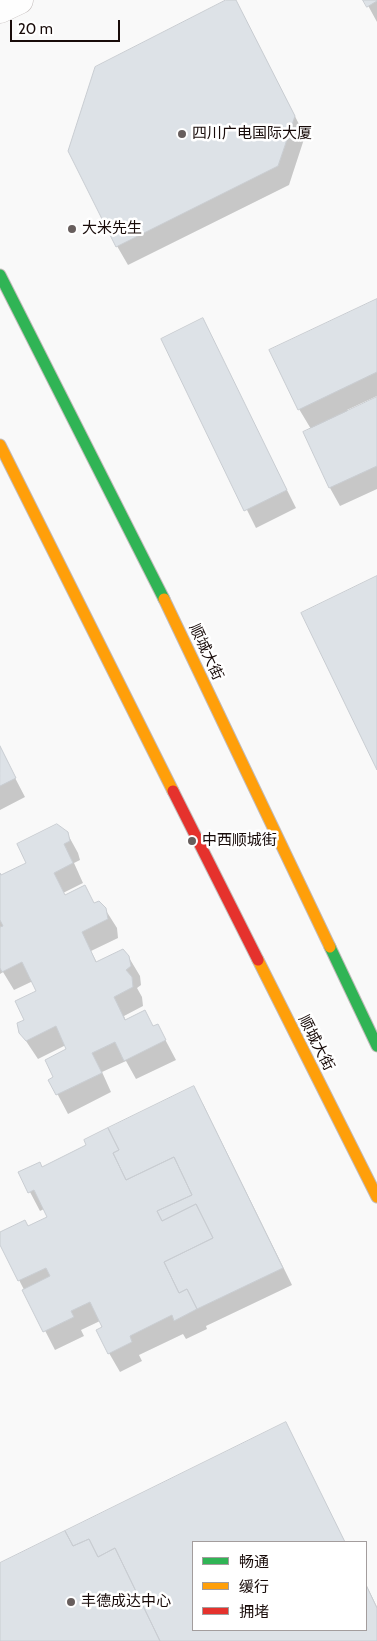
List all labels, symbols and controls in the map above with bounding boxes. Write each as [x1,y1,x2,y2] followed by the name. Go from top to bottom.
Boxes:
[12,10,122,42] scale bar
[18,20,53,38] text: 20 m
[192,125,312,143] place label: 四川广电国际大厦
[176,128,188,140] marker: 四川广电国际大厦
[82,220,142,238] place label: 大米先生
[66,223,78,235] marker: 大米先生
[185,621,227,683] street label: 顺城大街
[202,832,277,850] place label: 中西顺城街
[186,835,198,847] marker: 中西顺城街
[294,1012,338,1074] street label: 顺城大街
[192,1541,367,1631] legend
[239,1553,269,1571] text: 畅通
[239,1578,269,1596] text: 缓行
[81,1593,171,1611] place label: 丰德成达中心
[65,1596,77,1608] marker: 丰德成达中心
[239,1603,269,1621] text: 拥堵

